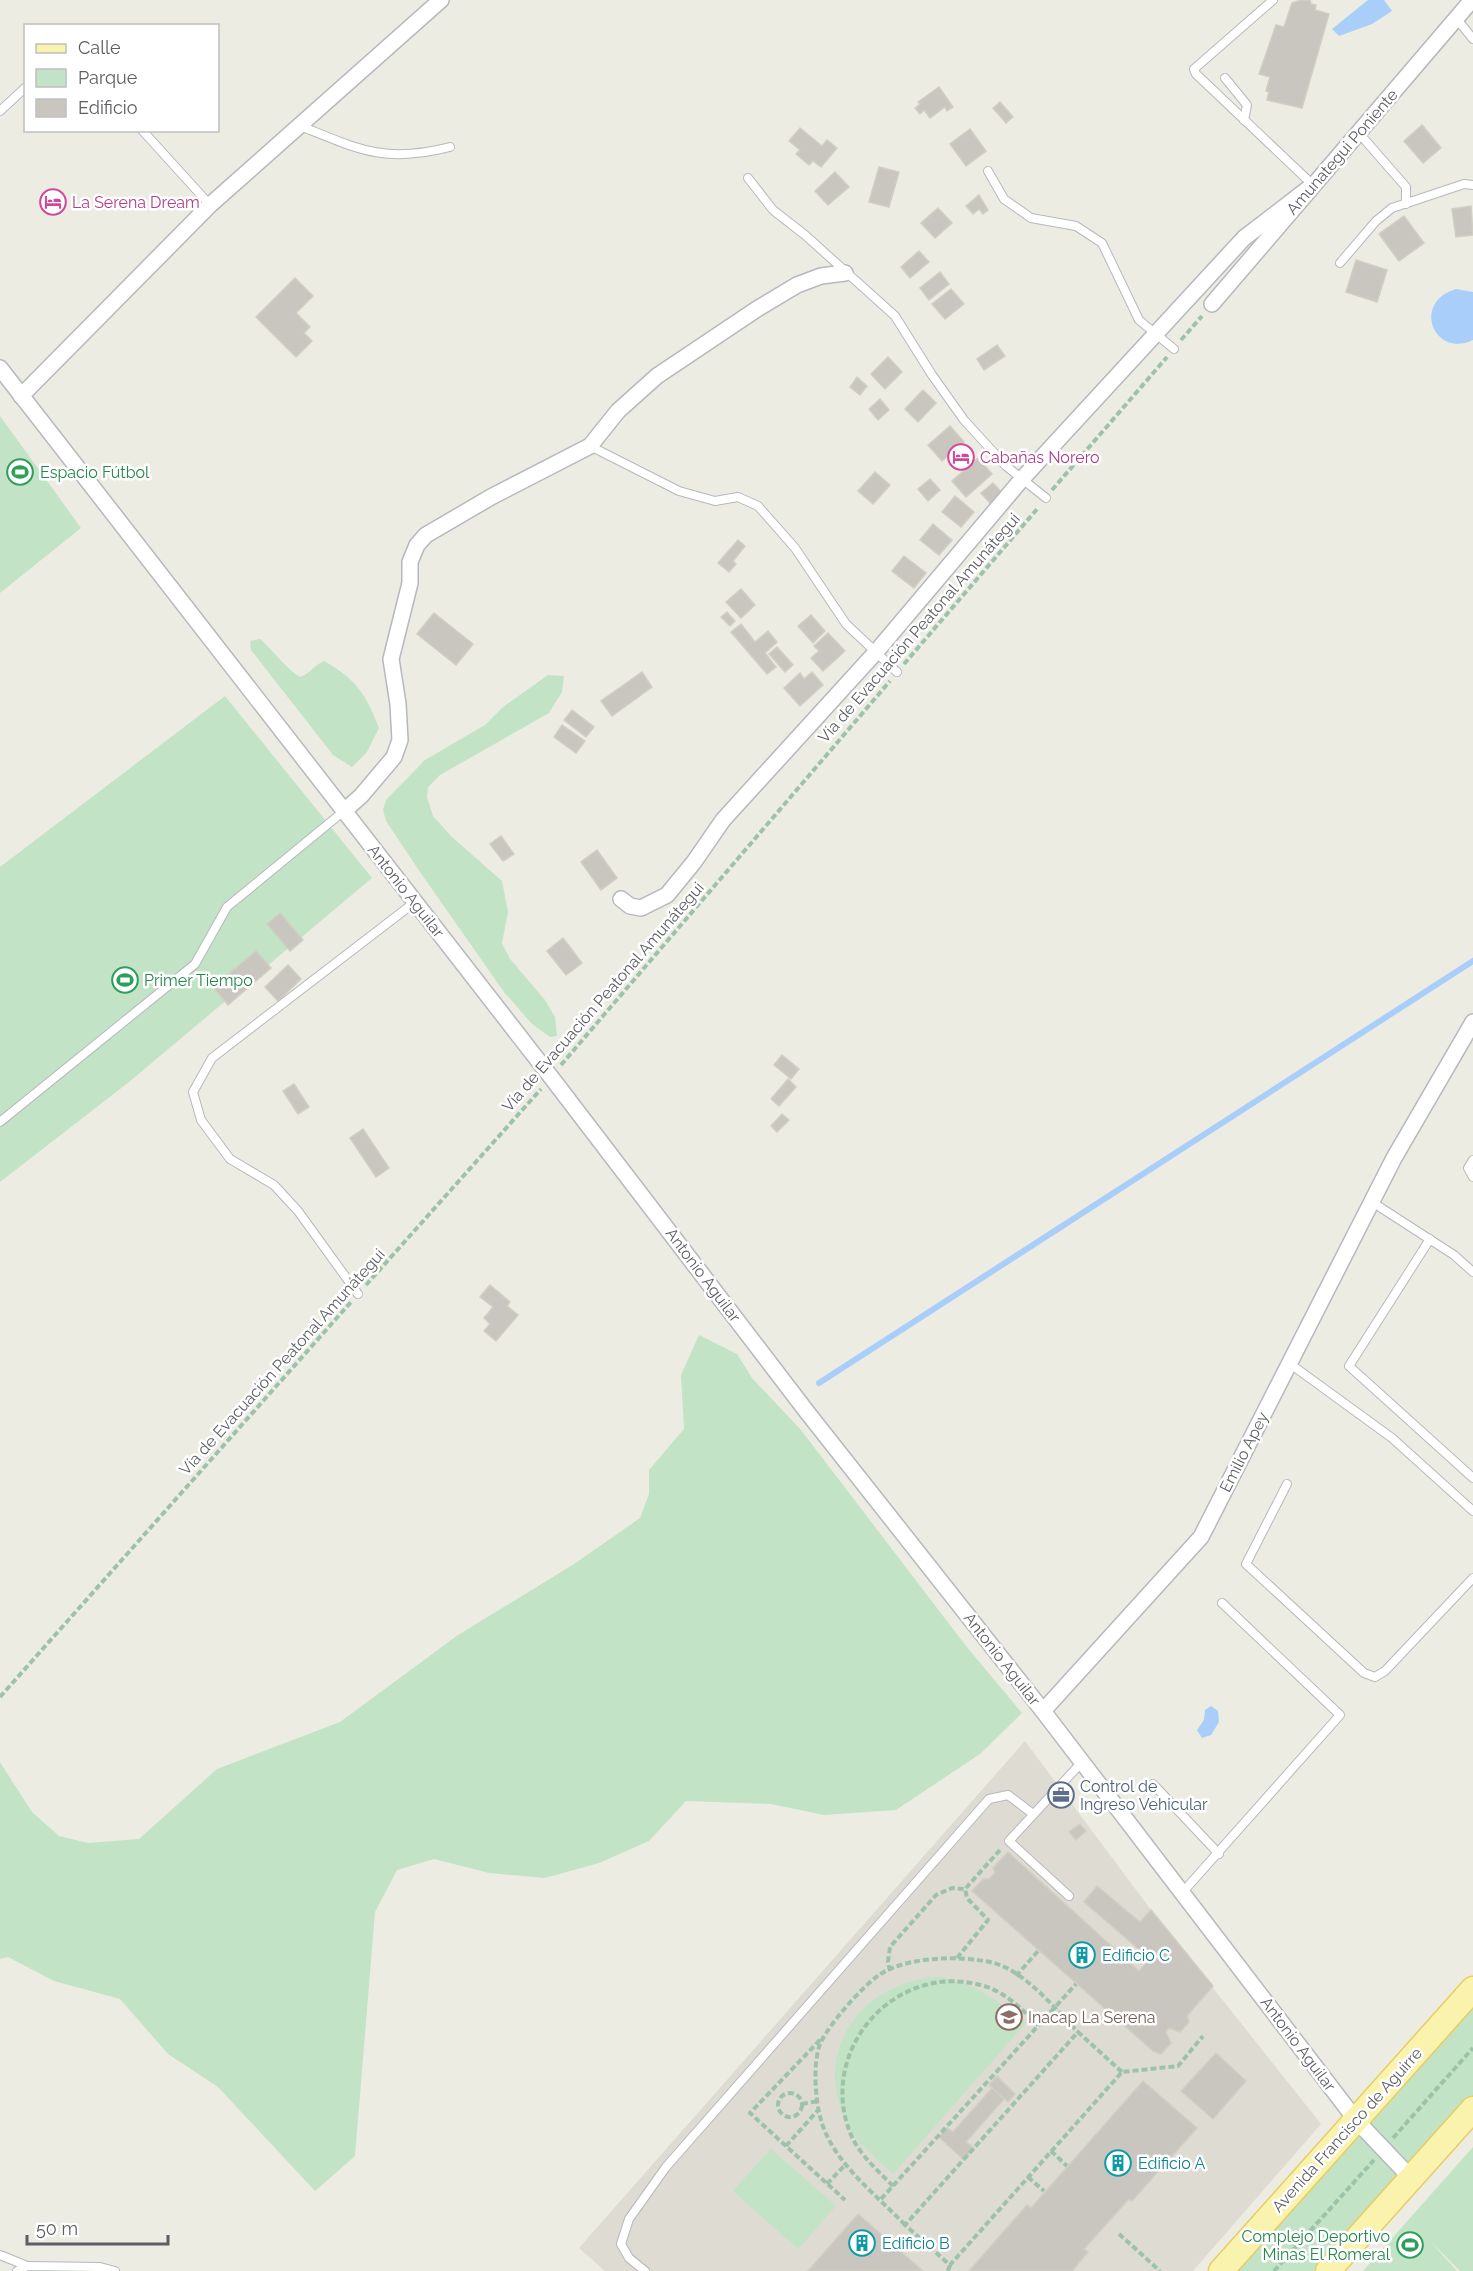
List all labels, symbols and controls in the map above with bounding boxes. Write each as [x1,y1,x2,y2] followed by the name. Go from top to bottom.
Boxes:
[24,24,219,132] legend
[78,37,121,58] text: Calle
[78,67,138,88] text: Parque
[1282,85,1402,219] street label: Amunategui Poniente
[78,97,138,118] text: Edificio
[38,187,68,217] hotel icon: La Serena Dream
[72,193,200,212] place label: La Serena Dream
[946,442,976,472] hotel icon: Cabañas Norero
[980,448,1100,467] place label: Cabañas Norero
[5,457,35,487] sports icon: Espacio Fútbol
[40,463,150,482] place label: Espacio Fútbol
[814,509,1024,747] street label: Vía de Evacuación Peatonal Amunátegui
[364,841,448,942] street label: Antonio Aguilar
[498,878,708,1116] street label: Vía de Evacuación Peatonal Amunátegui
[110,965,140,995] sports icon: Primer Tiempo
[144,971,253,990] place label: Primer Tiempo
[661,1224,745,1326] street label: Antonio Aguilar
[175,1245,389,1479] street label: Vía de Evacuación Peatonal Amunátegui
[1216,1408,1272,1495] street label: Emilio Apey
[960,1609,1044,1710] street label: Antonio Aguilar
[1080,1777,1208,1814] place label: Control de Ingreso Vehicular
[1046,1780,1076,1810] office icon: Control de Ingreso Vehicular
[1067,1940,1097,1970] building icon: Edificio C
[1102,1946,1170,1965] place label: Edificio C
[1256,1993,1340,2095] street label: Antonio Aguilar
[994,2002,1024,2032] school or university icon: Inacap La Serena
[1028,2008,1156,2027] place label: Inacap La Serena
[1268,2044,1426,2216] street label: Avenida Francisco de Aguirre
[1103,2148,1133,2178] building icon: Edificio A
[1138,2154,1205,2173] place label: Edificio A
[27,2208,168,2246] scale bar
[36,2218,78,2239] text: 50 m
[1242,2227,1391,2264] place label: Complejo Deportivo Minas El Romeral
[847,2228,877,2258] building icon: Edificio B
[1395,2230,1425,2260] sports icon: Complejo Deportivo Minas El Romeral
[882,2234,950,2253] place label: Edificio B

